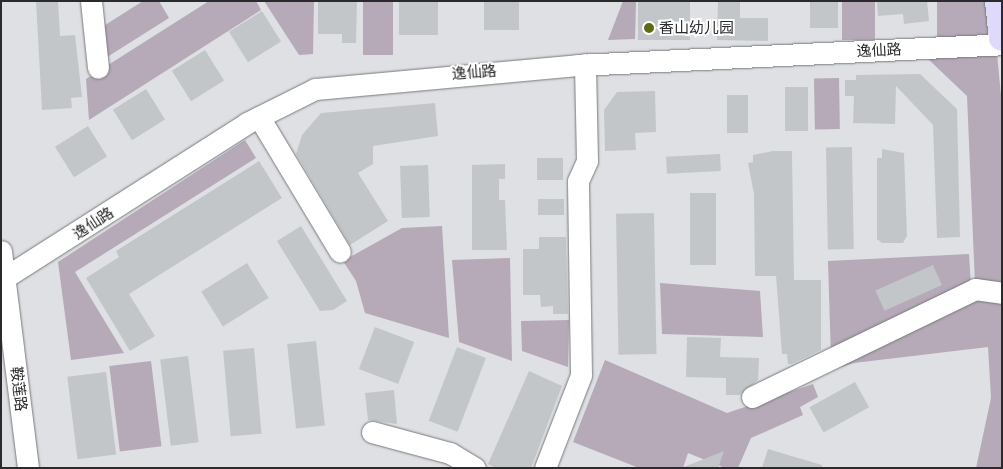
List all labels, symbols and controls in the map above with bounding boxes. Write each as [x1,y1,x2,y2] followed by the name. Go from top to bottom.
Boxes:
[659,19,734,37] place label: 香山幼儿园
[643,22,655,34] marker: 香山幼儿园
[856,40,902,60] street label: 逸仙路
[451,61,497,83] street label: 逸仙路
[69,203,117,243] street label: 逸仙路
[7,366,31,412] street label: 鞍莲路

